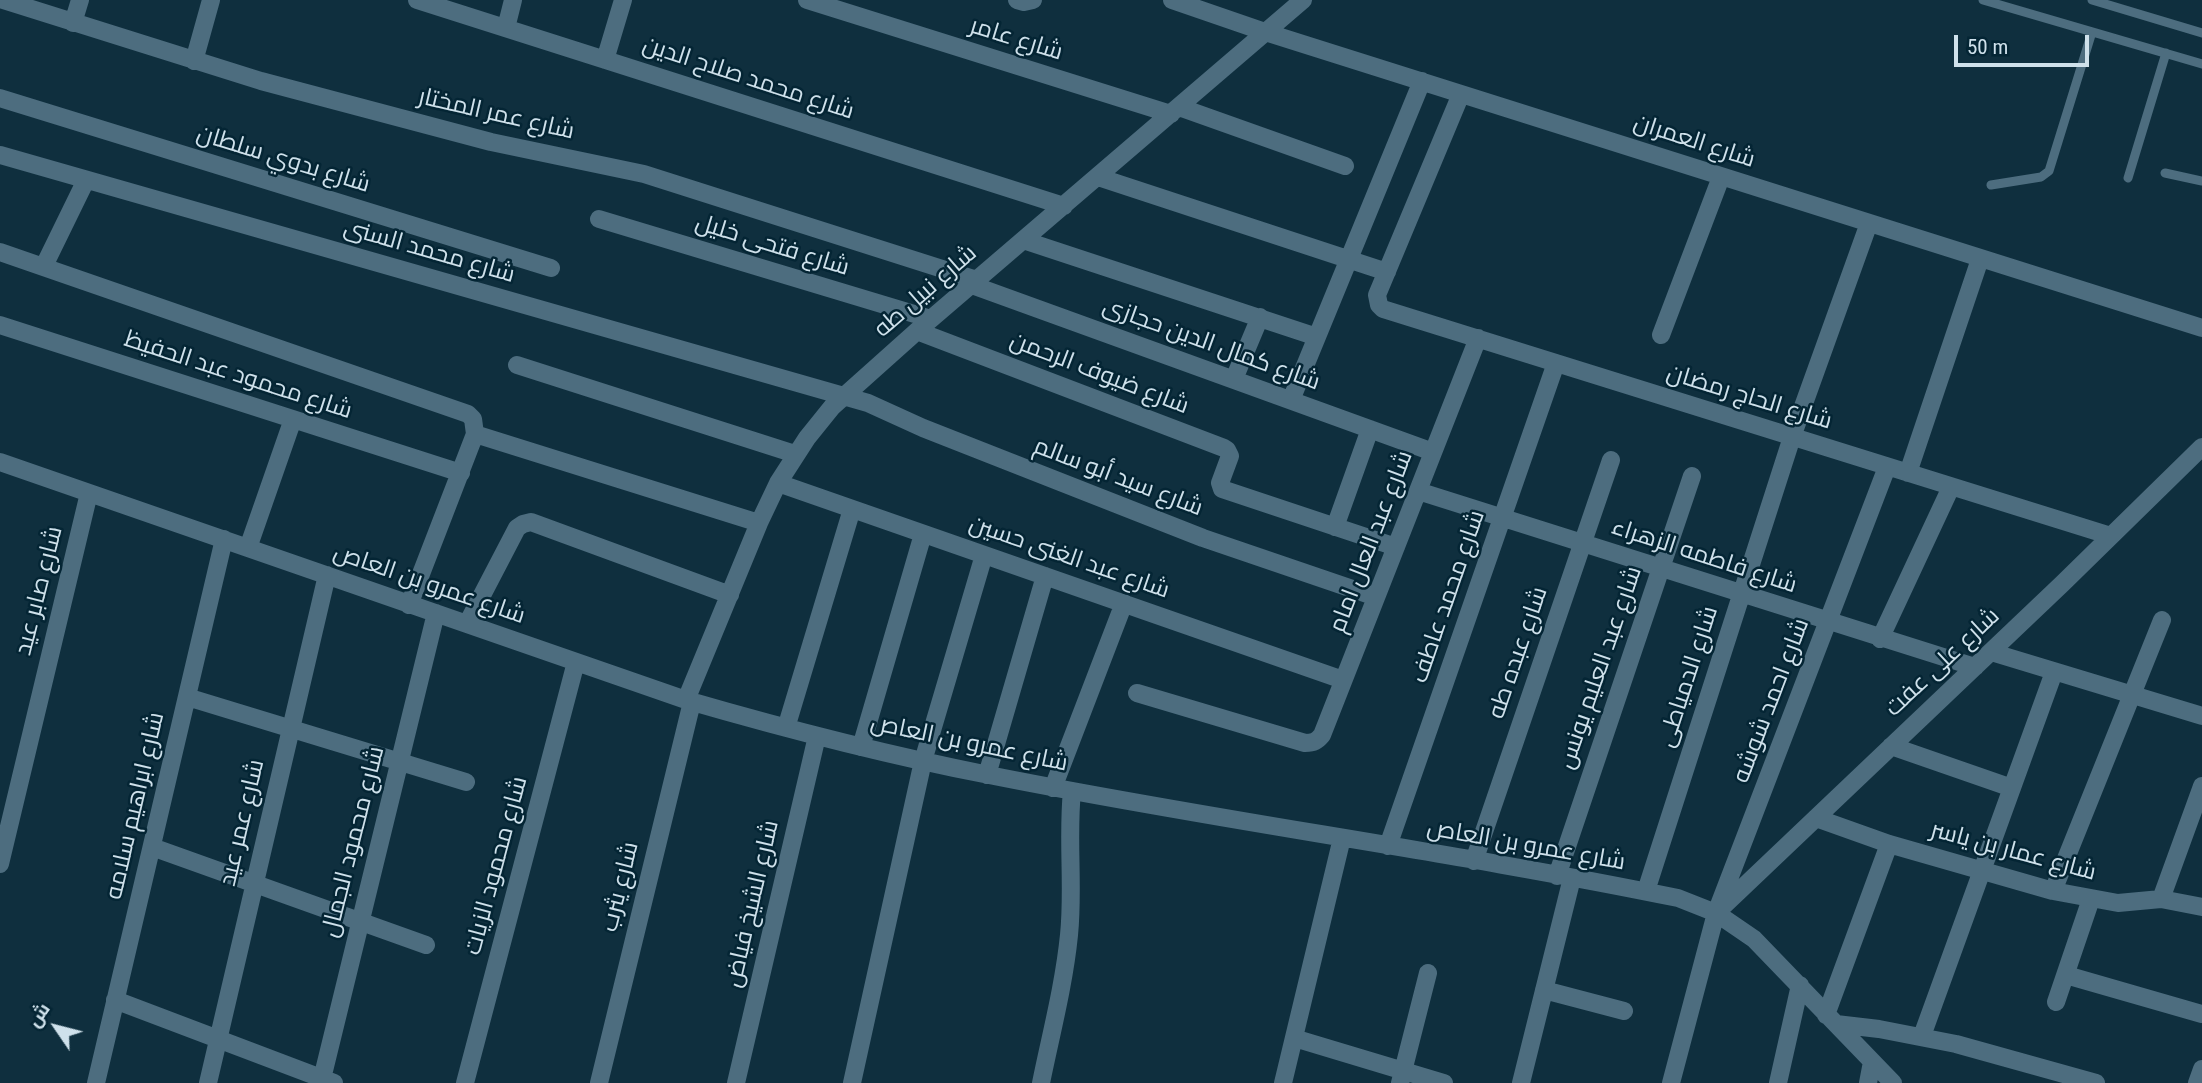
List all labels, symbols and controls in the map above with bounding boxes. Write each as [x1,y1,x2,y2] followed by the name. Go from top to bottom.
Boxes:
[966,12,1066,68] street label: شارع عامر
[1957,21,2092,65] scale bar
[639,31,857,127] street label: شارع محمد صلاح الدين
[1967,35,2008,59] text: 50 m
[415,83,577,147] street label: شارع عمر المختار
[1630,109,1758,175] street label: شارع العمران
[193,120,373,200] street label: شارع بدوي سلطان
[692,209,852,283] street label: شارع فتحى خليل
[340,214,518,290] street label: شارع محمد السنى
[869,240,983,344] street label: شارع نبيل طه
[1098,292,1324,398] street label: شارع كمال الدين حجازى
[121,326,355,426] street label: شارع محمود عبد الحفيظ
[1005,327,1193,421] street label: شارع ضيوف الرحمن
[1663,359,1835,437] street label: شارع الحاج رمضان
[1029,433,1207,523] street label: شارع سيد أبو سالم
[1324,447,1420,637] street label: شارع عبد العال امام
[1406,507,1492,687] street label: شارع محمد عاطف
[965,510,1173,606] street label: شارع عبد الغنى حسين
[1608,513,1800,601] street label: شارع فاطمه الزهراء
[10,523,70,659] street label: شارع صابر عيد
[329,539,529,631] street label: شارع عمرو بن العاص
[1553,563,1649,773] street label: شارع عبد العليم يونس
[1483,583,1555,723] street label: شارع عبده طه
[1653,603,1725,751] street label: شارع الدمياطى
[1880,603,2006,723] street label: شارع على عفت
[1727,615,1817,787] street label: شارع احمد شوشه
[868,709,1070,779] street label: شارع عمرو بن العاص
[100,710,172,902] street label: شارع ابراهيم سلامه
[316,744,392,940] street label: شارع محمود الجمال
[214,757,272,889] street label: شارع عمر عيد
[459,774,535,958] street label: شارع محمود الزيات
[1425,814,1627,878] street label: شارع عمرو بن العاص
[1927,816,2099,888] street label: شارع عمار بن ياسر
[720,818,786,990] street label: شارع الشيخ فياض
[596,839,646,935] street label: شارع يثرب
[21,992,91,1062] north arrow
[22,998,55,1031] text: ش

